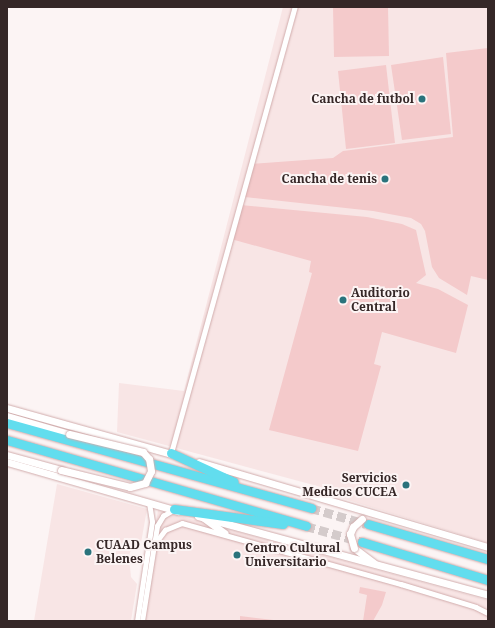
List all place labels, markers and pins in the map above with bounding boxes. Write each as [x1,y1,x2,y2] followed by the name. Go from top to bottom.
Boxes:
[311,92,414,106] place label: Cancha de futbol
[417,94,427,104] marker: Cancha de futbol
[282,172,377,186] place label: Cancha de tenis
[380,174,390,184] marker: Cancha de tenis
[351,286,410,314] place label: Auditorio Central
[338,295,348,305] marker: Auditorio Central
[302,471,397,499] place label: Servicios Medicos CUCEA
[400,479,412,491] marker: Servicios Medicos CUCEA
[96,538,192,566] place label: CUAAD Campus Belenes
[245,541,340,569] place label: Centro Cultural Universitario
[83,547,93,557] marker: CUAAD Campus Belenes
[232,550,242,560] marker: Centro Cultural Universitario

